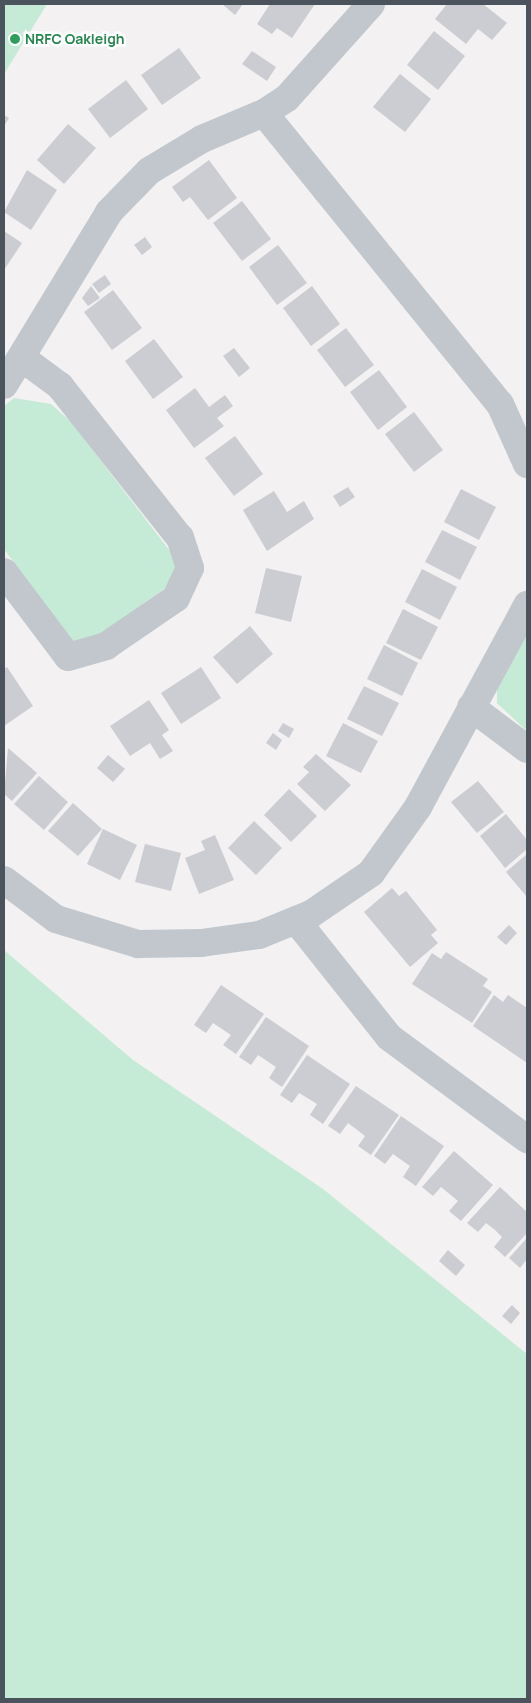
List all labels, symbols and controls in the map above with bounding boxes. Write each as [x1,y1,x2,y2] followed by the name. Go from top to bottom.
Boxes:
[25,31,125,47] place label: NRFC Oakleigh
[9,33,21,45] marker: NRFC Oakleigh

